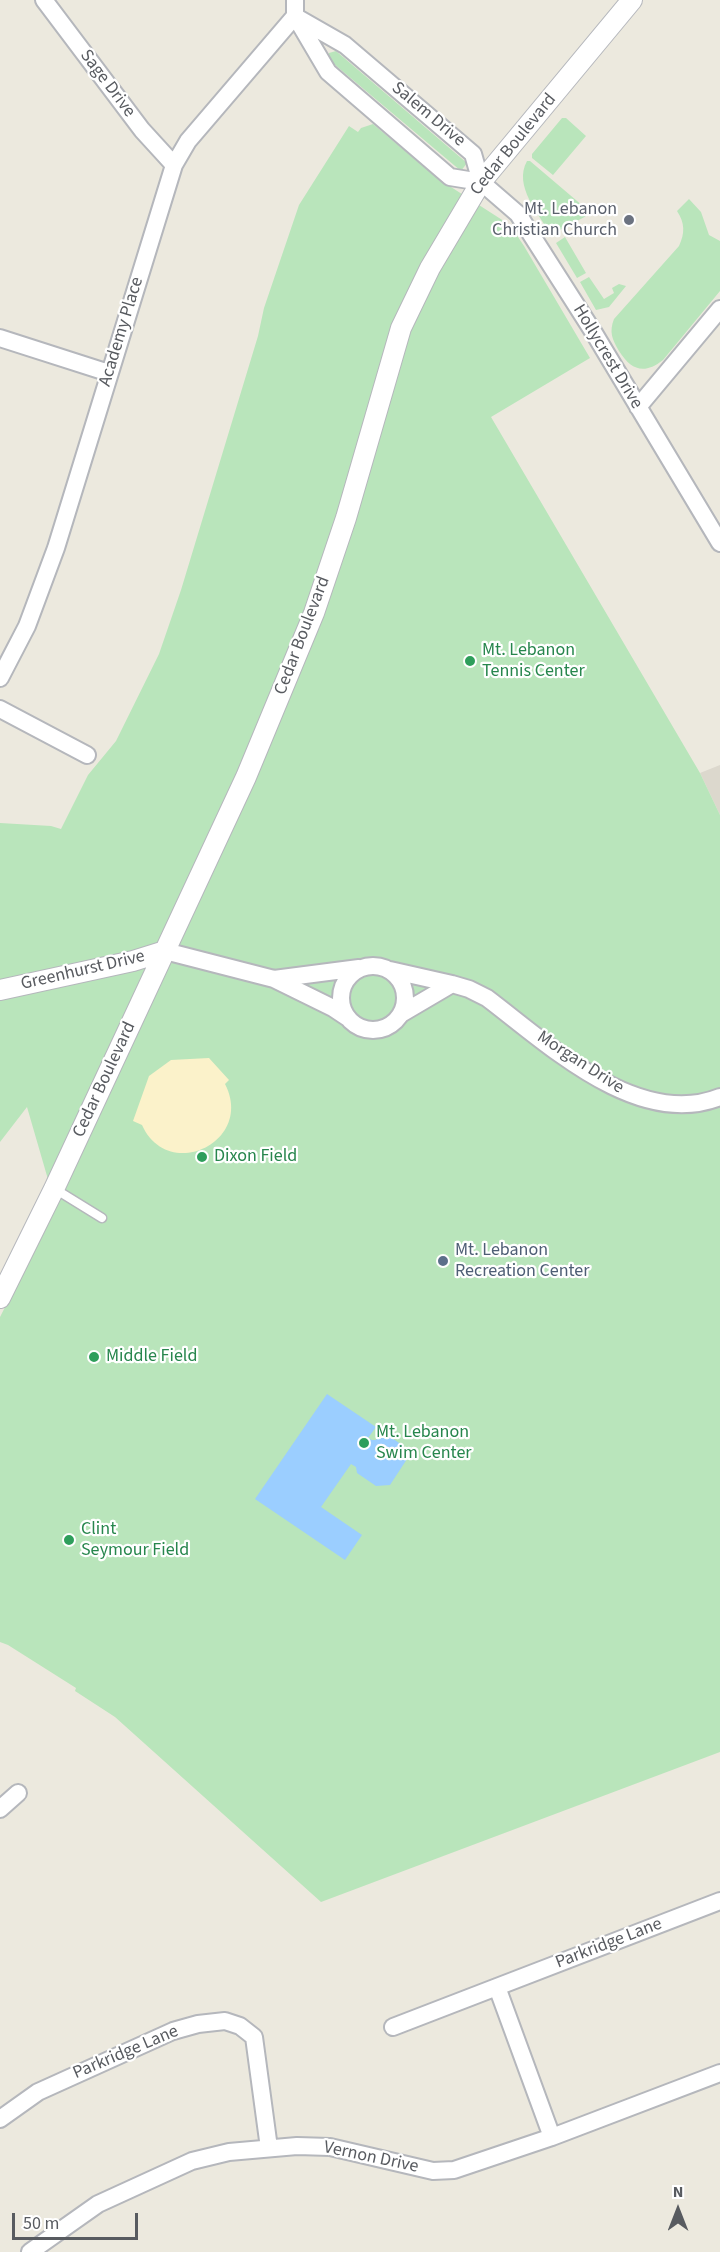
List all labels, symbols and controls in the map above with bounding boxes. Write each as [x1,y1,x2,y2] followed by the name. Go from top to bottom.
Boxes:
[75,46,139,122] street label: Sage Drive
[387,78,469,152] street label: Salem Drive
[466,90,562,200] street label: Cedar Boulevard
[492,199,617,242] place label: Mt. Lebanon Christian Church
[622,213,636,227] marker: Mt. Lebanon Christian Church
[95,275,149,389] street label: Academy Place
[567,301,647,413] street label: Hollycrest Drive
[271,574,335,698] street label: Cedar Boulevard
[482,640,585,682] place label: Mt. Lebanon Tennis Center
[463,654,477,668] marker: Mt. Lebanon Tennis Center
[19,946,147,996] street label: Greenhurst Drive
[69,1019,141,1141] street label: Cedar Boulevard
[533,1027,627,1099] street label: Morgan Drive
[214,1146,297,1168] place label: Dixon Field
[195,1150,209,1164] marker: Dixon Field
[455,1240,590,1282] place label: Mt. Lebanon Recreation Center
[436,1254,450,1268] marker: Mt. Lebanon Recreation Center
[106,1346,197,1368] place label: Middle Field
[87,1350,101,1364] marker: Middle Field
[376,1422,472,1464] place label: Mt. Lebanon Swim Center
[357,1436,371,1450] marker: Mt. Lebanon Swim Center
[81,1519,189,1562] place label: Clint Seymour Field
[62,1533,76,1547] marker: Clint Seymour Field
[553,1914,665,1974] street label: Parkridge Lane
[70,2021,182,2085] street label: Parkridge Lane
[322,2137,420,2179] street label: Vernon Drive
[648,2180,708,2240] north arrow
[673,2181,683,2203] text: N
[15,2201,141,2239] scale bar
[23,2211,59,2236] text: 50 m

